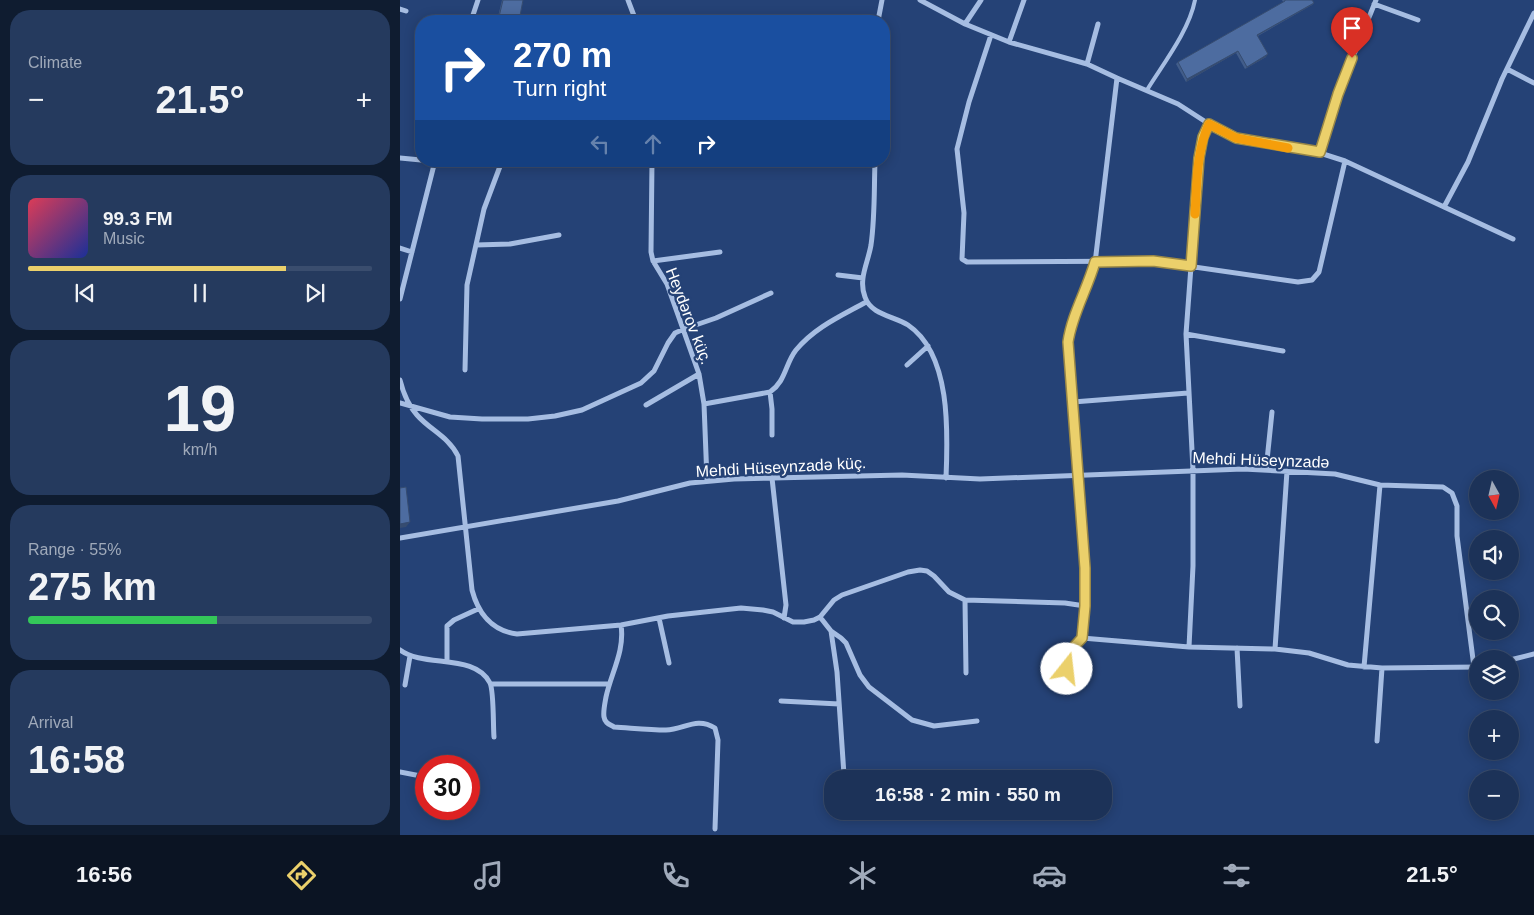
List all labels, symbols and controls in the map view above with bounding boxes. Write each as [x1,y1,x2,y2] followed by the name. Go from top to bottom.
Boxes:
[1331,7,1373,58] pin
[1338,14,1366,42] icon: arrive
[430,35,495,100] icon: right
[513,35,612,74] text: 270 m
[28,54,82,71] text: Climate
[513,76,606,101] text: Turn right
[155,79,245,121] text: 21.5°
[28,84,44,115] text: −
[356,84,372,115] text: +
[586,130,614,158] icon: left
[639,130,667,158] icon: ahead
[692,130,720,158] icon: right
[103,208,173,229] text: 99.3 FM
[103,230,145,247] text: Music
[663,265,715,367] street label: Heydərov küç.
[71,279,99,307] icon: previous
[186,279,214,307] icon: pause
[301,279,329,307] icon: next
[164,372,236,445] text: 19
[183,441,217,458] text: km/h
[1192,449,1330,471] street label: Mehdi Hüseynzadə
[695,454,867,480] street label: Mehdi Hüseynzadə küç.
[1469,470,1519,520] north arrow
[1469,470,1519,820] map controls
[1469,530,1519,580] button: sound
[28,541,121,558] text: Range · 55%
[28,566,157,608] text: 275 km
[1469,590,1519,640] button: search
[1040,642,1092,694] position arrow
[1469,650,1519,700] button: layers
[1469,710,1519,760] button: +
[28,714,73,731] text: Arrival
[28,739,125,781] text: 16:58
[415,755,480,820] speed limit sign: 30
[1469,770,1519,820] button: −
[875,784,1061,805] text: 16:58 · 2 min · 550 m
[284,858,319,893] icon: directions
[471,858,506,893] icon: music
[658,858,693,893] icon: phone
[845,858,880,893] icon: climate
[1032,858,1067,893] icon: car
[1219,858,1254,893] icon: filters
[76,862,132,887] text: 16:56
[1406,862,1458,887] text: 21.5°

